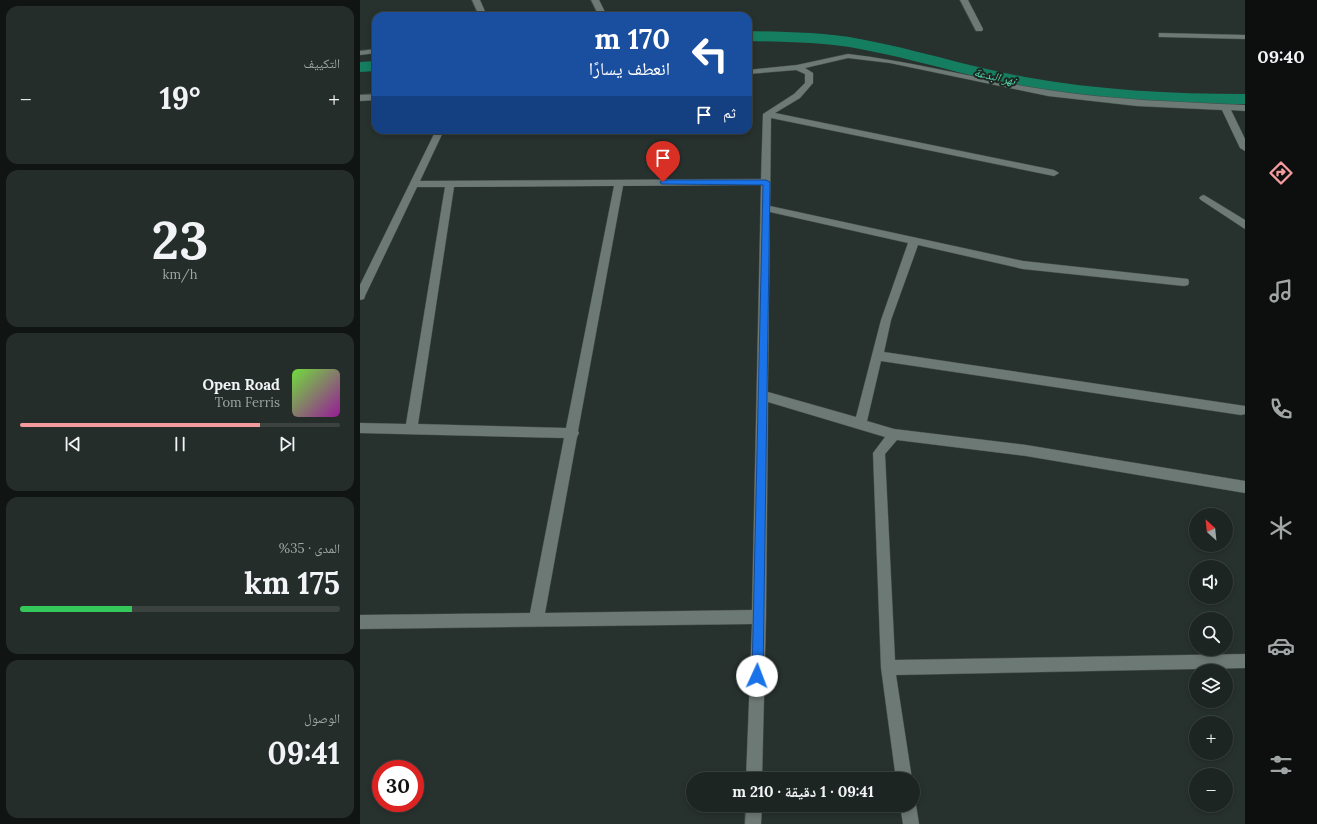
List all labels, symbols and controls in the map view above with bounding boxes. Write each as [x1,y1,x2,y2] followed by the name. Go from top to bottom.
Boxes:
[595,21,670,57] text: 170 m
[684,28,736,80] icon: left
[1257,45,1305,68] text: 09:40
[304,55,340,72] text: التكييف
[589,57,670,80] text: انعطف يسارًا
[973,64,1020,89] water label: نهر البدعة
[160,79,200,117] text: 19°
[20,85,32,113] text: −
[328,85,340,113] text: +
[723,103,736,122] text: ثم
[693,104,715,126] icon: arrive
[646,141,680,182] pin
[652,147,674,169] icon: arrive
[1267,159,1295,187] icon: directions
[152,207,208,273] text: 23
[162,266,198,283] text: km/h
[1267,277,1295,305] icon: music
[202,375,280,394] text: Open Road
[215,394,280,411] text: Tom Ferris
[1267,395,1295,423] icon: phone
[62,433,84,455] icon: previous
[169,433,191,455] icon: pause
[276,433,298,455] icon: next
[1189,508,1233,552] north arrow
[1189,508,1233,812] map controls
[1267,514,1295,542] icon: climate
[279,540,340,557] text: المدى · 35%
[1189,560,1233,604] button: sound
[244,564,340,602] text: 175 km
[1189,612,1233,656] button: search
[1267,632,1295,660] icon: car
[736,655,778,697] position arrow
[1189,664,1233,708] button: layers
[304,710,340,727] text: الوصول
[1189,716,1233,760] button: +
[268,734,340,772] text: 09:41
[1267,751,1295,779] icon: filters
[372,760,424,812] speed limit sign: 30
[1189,768,1233,812] button: −
[732,782,874,801] text: 09:41 · 1 دقيقة · 210 m

